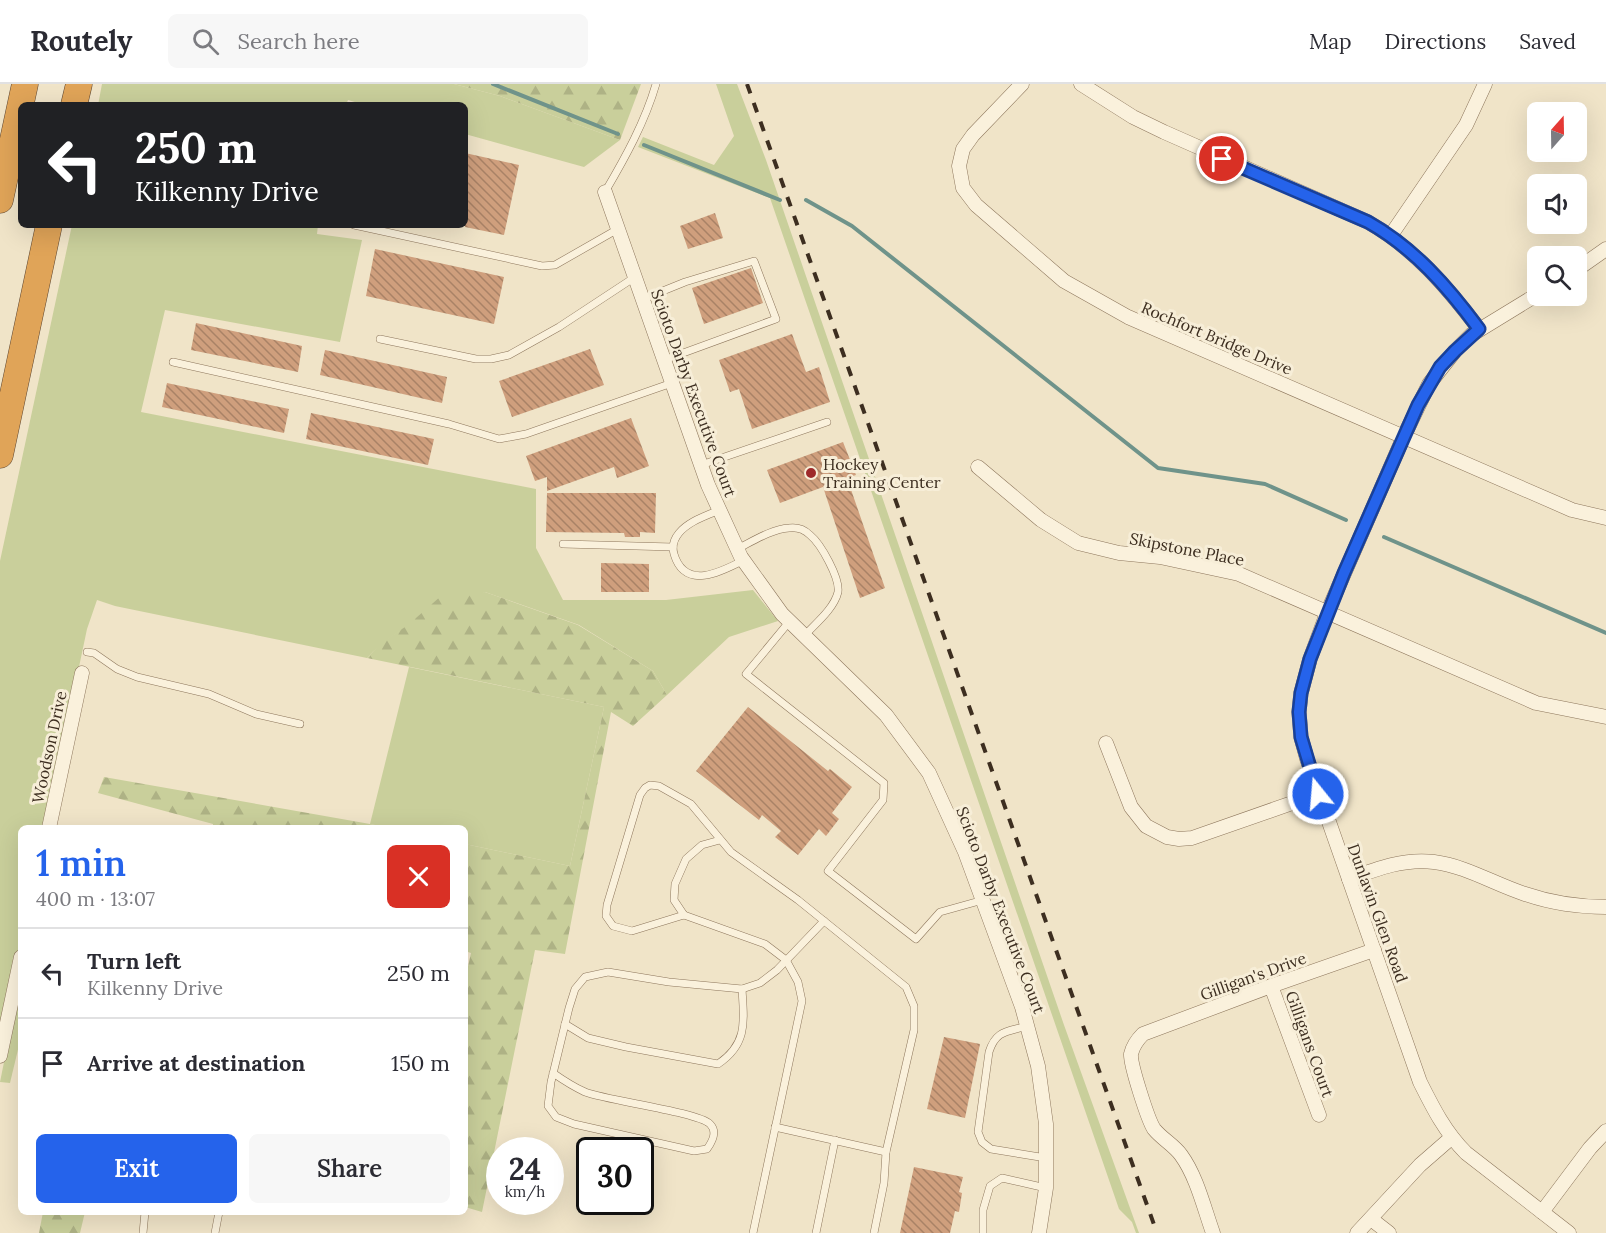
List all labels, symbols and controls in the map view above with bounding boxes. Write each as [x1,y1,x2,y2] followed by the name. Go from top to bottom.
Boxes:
[168,14,588,68] search box
[30,23,132,59] text: Routely
[189,25,222,58] icon: search
[237,27,360,55] text: Search here
[1309,28,1352,55] text: Map
[1385,28,1486,55] text: Directions
[1519,28,1576,55] text: Saved
[1527,102,1587,162] north arrow
[1527,102,1587,306] map controls
[135,121,256,175] text: 250 m
[36,126,114,204] icon: left
[1196,133,1247,184] pin
[1205,142,1238,175] icon: arrive
[135,174,319,208] text: Kilkenny Drive
[1527,174,1587,234] button: sound
[1527,246,1587,306] button: search
[647,286,741,500] street label: Scioto Darby Executive Court
[1139,297,1296,379] street label: Rochfort Bridge Drive
[823,454,941,492] place label: Hockey Training Center
[804,466,818,480] marker: Hockey Training Center
[1128,528,1246,570] street label: Skipstone Place
[27,689,71,805] street label: Woodson Drive
[1286,762,1350,826] position arrow
[952,804,1050,1017] street label: Scioto Darby Executive Court
[36,840,126,886] text: 1 min
[1344,841,1413,986] street label: Dunlavin Glen Road
[387,845,450,908] button: close
[36,886,155,911] text: 400 m · 13:07
[87,947,181,975] text: Turn left
[1197,947,1309,1004] street label: Gilligan's Drive
[36,957,69,990] icon: left
[387,959,450,987] text: 250 m
[87,975,223,1000] text: Kilkenny Drive
[1282,988,1339,1101] street label: Gilligans Court
[36,1047,69,1080] icon: arrive
[87,1049,305,1077] text: Arrive at destination
[391,1049,450,1077] text: 150 m
[36,1134,237,1203] button: Exit
[249,1134,450,1203] button: Share
[576,1137,654,1215] speed limit sign: 30
[509,1150,541,1188] text: 24
[505,1182,545,1201] text: km/h

